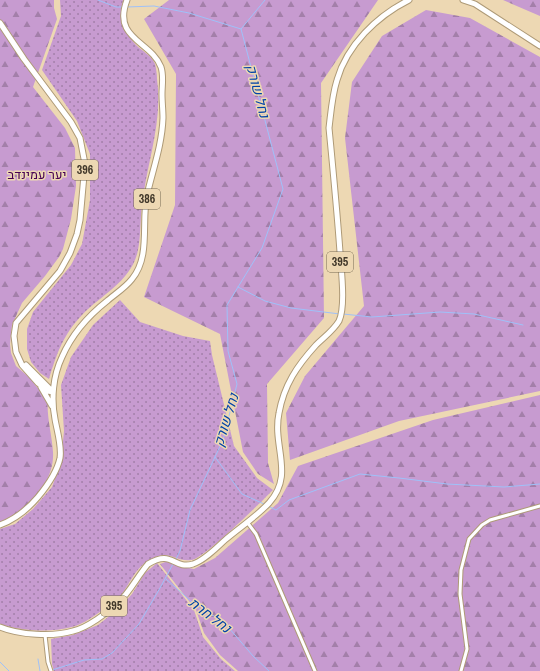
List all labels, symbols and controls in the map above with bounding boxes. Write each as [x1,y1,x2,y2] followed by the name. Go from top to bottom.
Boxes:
[242,62,274,121] water label: נחל שורק
[72,160,98,180] road number: 396
[8,166,66,183] park label: יער עמינדב
[134,189,160,209] road number: 386
[327,252,353,272] road number: 395
[209,390,243,449] water label: נחל שורק
[185,593,235,637] water label: נחל חרת
[101,596,127,616] road number: 395

